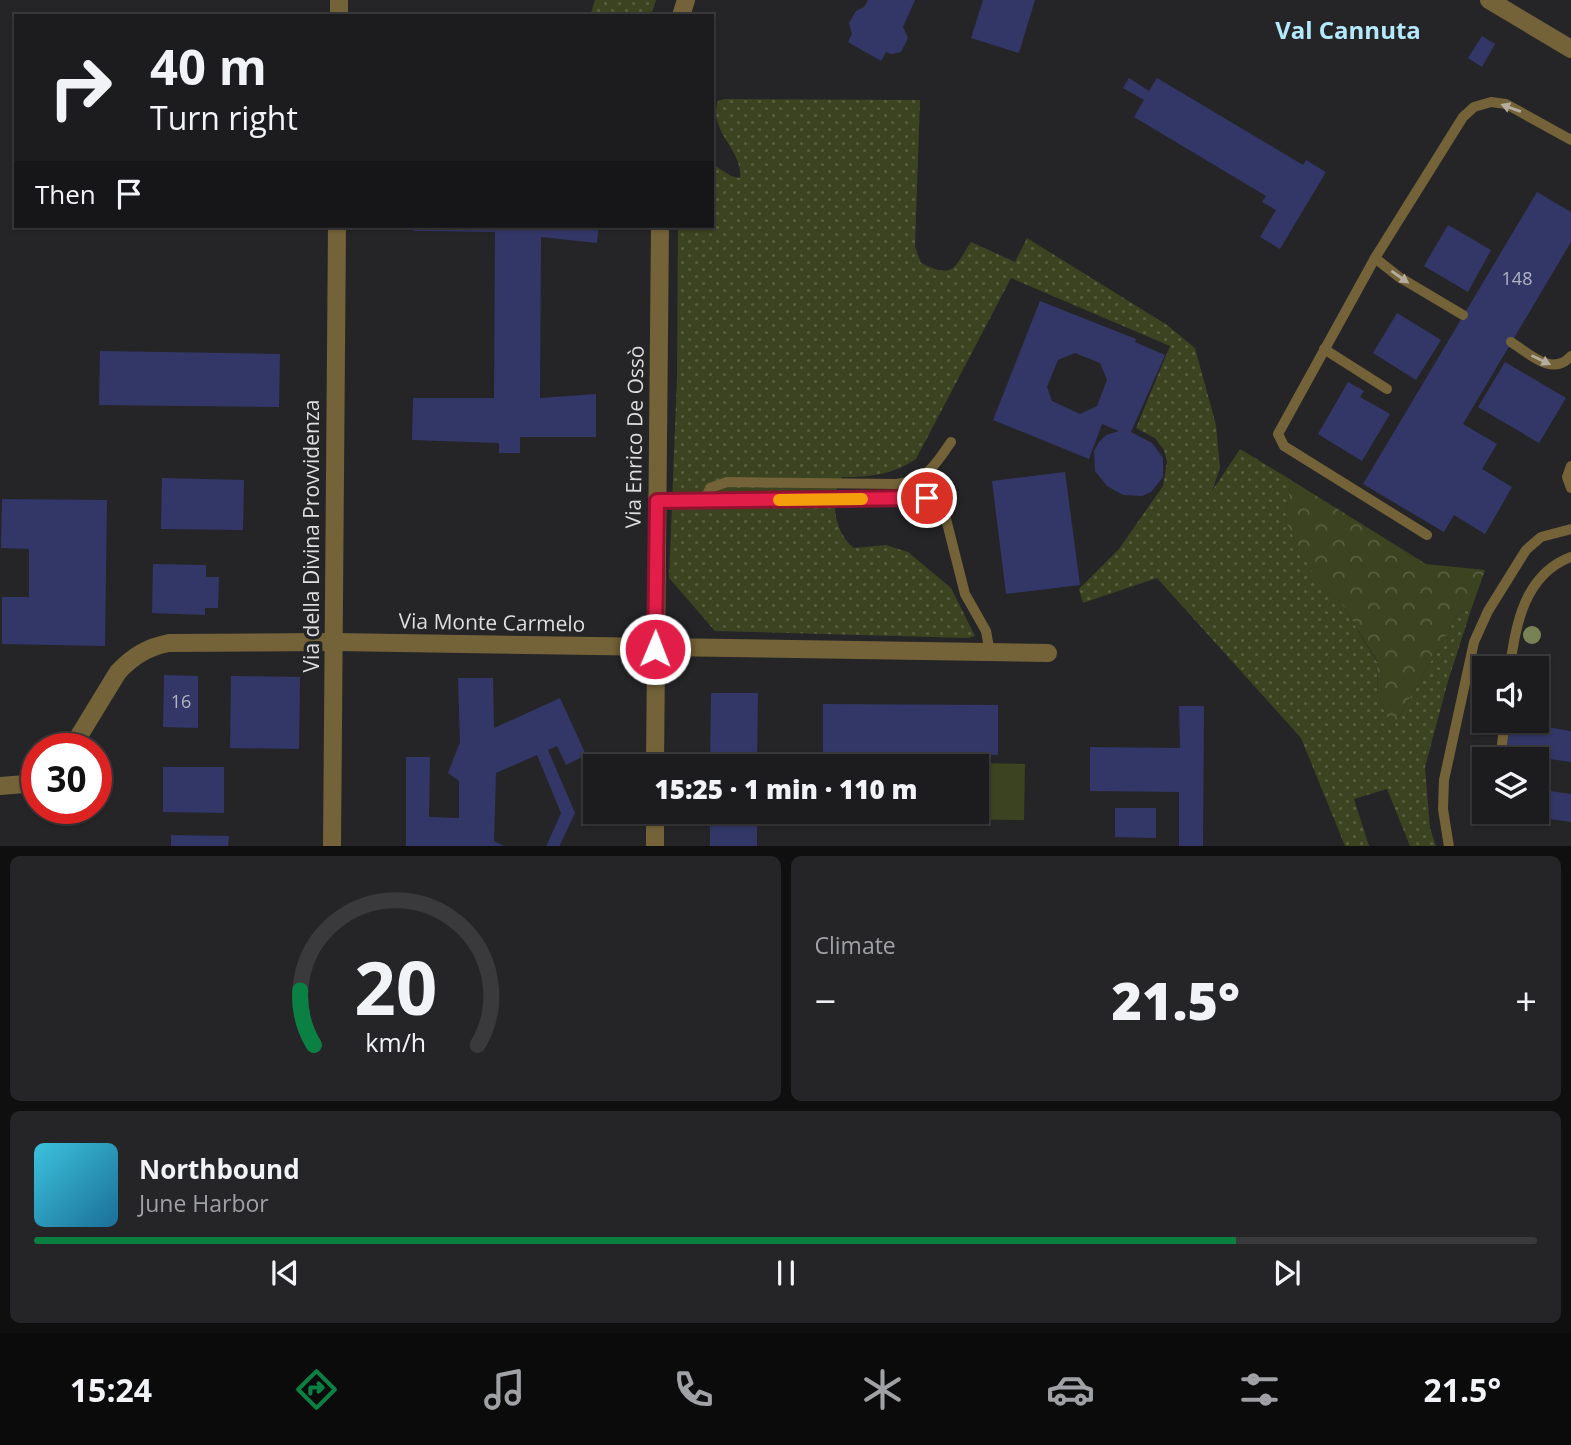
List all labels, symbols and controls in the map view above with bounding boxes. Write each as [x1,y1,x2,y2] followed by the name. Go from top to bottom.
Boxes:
[1275,13,1421,46] district label: Val Cannuta
[150,33,267,99] text: 40 m
[35,42,126,133] icon: right
[150,96,298,139] text: Turn right
[1501,102,1522,113] one-way arrow
[110,175,148,213] icon: arrive
[35,176,96,212] text: Then
[1502,266,1532,290] house number: 148
[1391,270,1409,284] one-way arrow
[618,345,650,529] street label: Via Enrico De Ossò
[1531,354,1551,365] one-way arrow
[297,400,325,672] street label: Via della Divina Provvidenza
[897,468,957,528] pin
[908,479,946,517] icon: arrive
[398,606,586,638] street label: Via Monte Carmelo
[618,612,692,686] position arrow
[1472,656,1549,824] map controls
[1472,656,1549,733] button: sound
[171,689,191,713] house number: 16
[21,733,112,824] speed limit sign: 30
[1472,747,1549,824] button: layers
[655,771,917,807] text: 15:25 · 1 min · 110 m
[815,929,896,961] text: Climate
[354,937,437,1036] text: 20
[1112,964,1240,1035] text: 21.5°
[815,974,836,1026] text: −
[1515,974,1537,1026] text: +
[365,1024,426,1058] text: km/h
[139,1151,300,1187] text: Northbound
[139,1187,269,1219] text: June Harbor
[266,1254,304,1292] icon: previous
[767,1254,805,1292] icon: pause
[1268,1254,1306,1292] icon: next
[292,1365,341,1414] icon: directions
[480,1365,529,1414] icon: music
[669,1365,718,1414] icon: phone
[858,1365,907,1414] icon: climate
[1046,1365,1095,1414] icon: car
[1235,1365,1284,1414] icon: filters
[70,1368,152,1411] text: 15:24
[1423,1368,1501,1411] text: 21.5°

